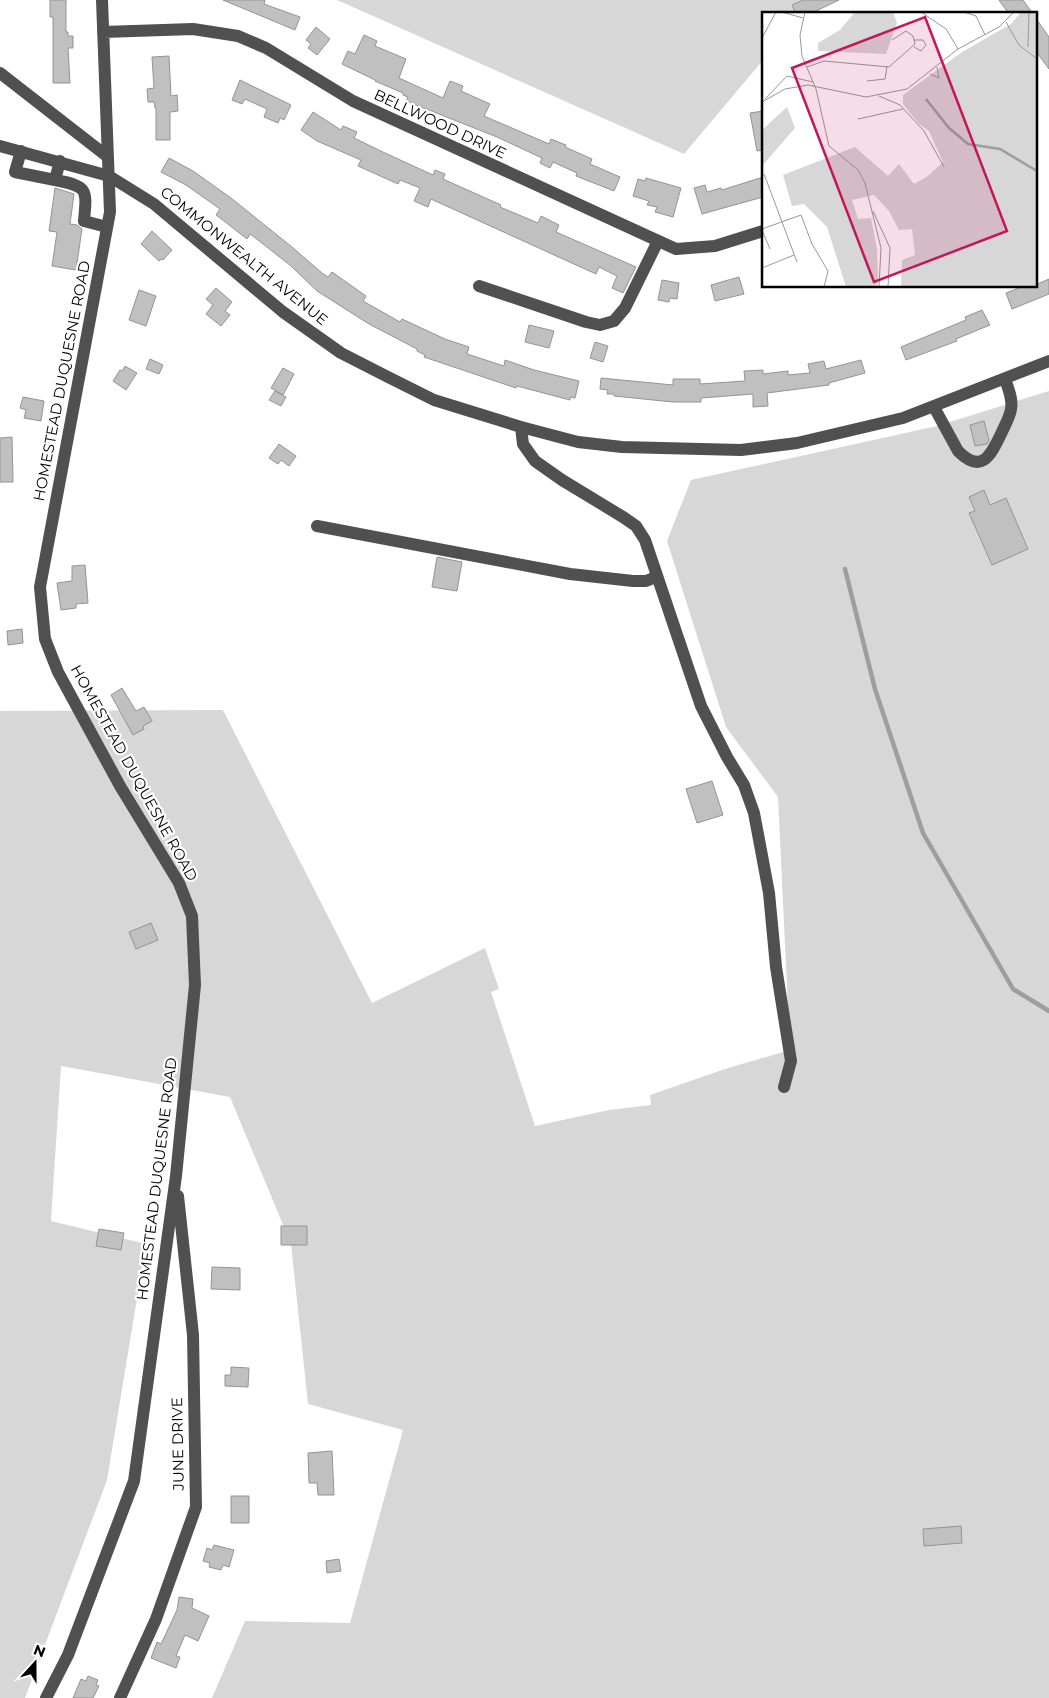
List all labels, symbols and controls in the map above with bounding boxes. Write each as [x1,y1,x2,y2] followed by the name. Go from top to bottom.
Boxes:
[762,12,1036,288] inset map
[371,85,509,163] street label: BELLWOOD DRIVE
[157,182,332,329] street label: COMMONWEALTH AVENUE
[29,259,94,503] street label: HOMESTEAD DUQUESNE ROAD
[67,661,202,884] street label: HOMESTEAD DUQUESNE ROAD
[132,1056,181,1301] street label: HOMESTEAD DUQUESNE ROAD
[167,1397,188,1492] street label: JUNE DRIVE
[10,1638,60,1688] north arrow
[31,1640,48,1661] text: N

